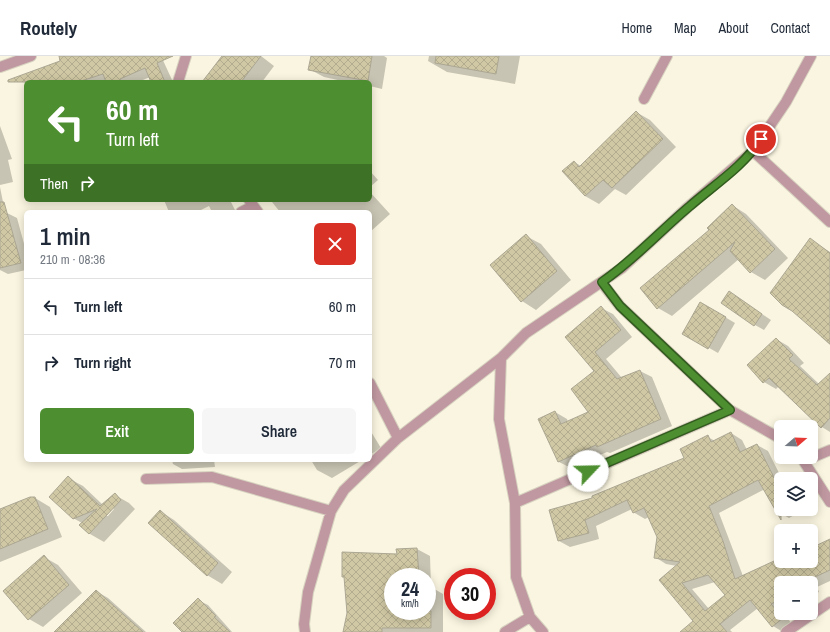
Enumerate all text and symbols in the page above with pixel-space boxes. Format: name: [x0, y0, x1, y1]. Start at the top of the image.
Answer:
text: Routely: [20, 15, 77, 41]
text: Home: [621, 19, 652, 37]
text: Map: [674, 19, 696, 37]
text: About: [718, 19, 748, 37]
text: Contact: [770, 19, 810, 37]
text: 60 m: [106, 91, 158, 129]
icon: left: [40, 96, 92, 148]
pin: [744, 122, 778, 156]
text: Turn left: [106, 127, 159, 152]
icon: arrive: [750, 128, 772, 150]
icon: right: [76, 172, 98, 194]
text: Then: [40, 173, 68, 194]
text: 1 min: [40, 220, 91, 252]
button: close: [314, 223, 356, 265]
text: 210 m · 08:36: [40, 251, 105, 268]
icon: left: [40, 296, 62, 318]
text: Turn left: [74, 296, 122, 317]
text: 60 m: [329, 296, 356, 317]
icon: right: [40, 352, 62, 374]
text: Turn right: [74, 352, 131, 373]
text: 70 m: [329, 352, 356, 373]
button: Exit: [40, 408, 194, 454]
button: Share: [202, 408, 356, 454]
north arrow: [774, 420, 818, 464]
map controls: [774, 420, 818, 620]
position arrow: [567, 450, 609, 492]
button: layers: [774, 472, 818, 516]
button: +: [774, 524, 818, 568]
speed limit sign: 30: [444, 568, 496, 620]
text: 24: [401, 575, 419, 602]
button: −: [774, 576, 818, 620]
text: km/h: [401, 597, 419, 610]

